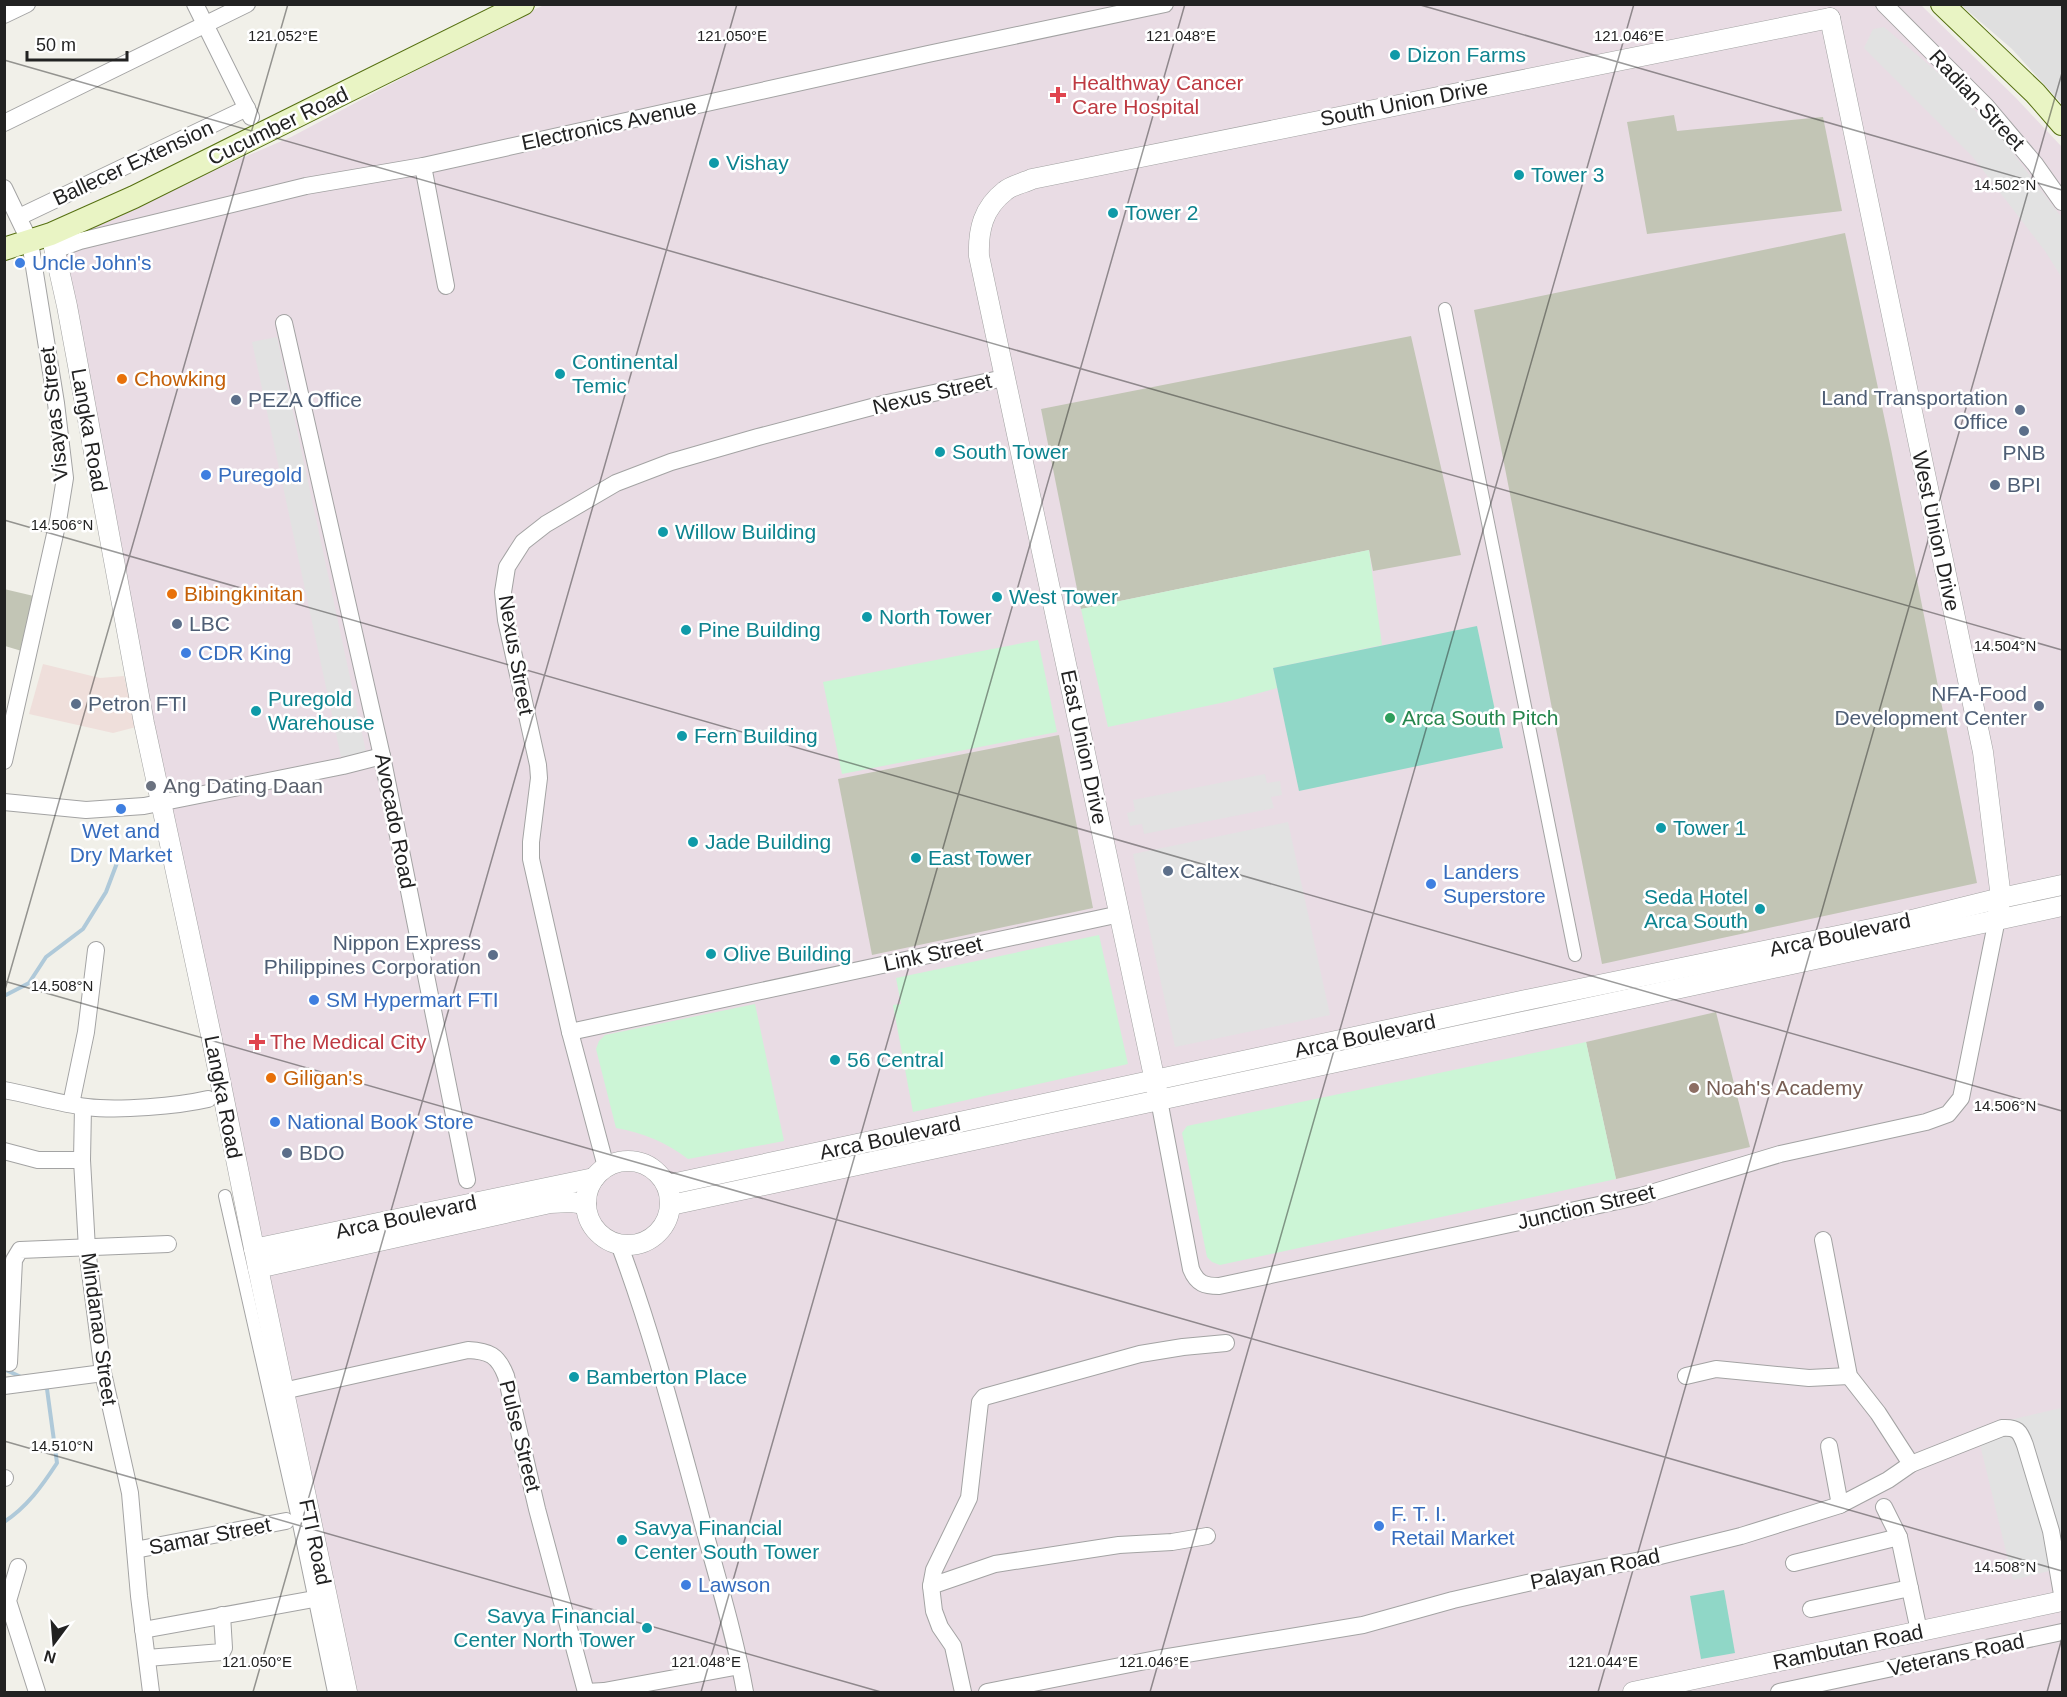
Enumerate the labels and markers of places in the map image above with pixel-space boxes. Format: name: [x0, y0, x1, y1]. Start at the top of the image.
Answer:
place label: Dizon Farms: [1407, 43, 1526, 66]
marker: Dizon Farms: [1388, 48, 1402, 62]
place label: Healthway Cancer Care Hospital: [1072, 71, 1244, 118]
marker: Healthway Cancer Care Hospital: [1049, 86, 1067, 104]
place label: Vishay: [726, 151, 789, 174]
marker: Vishay: [707, 156, 721, 170]
place label: Tower 3: [1531, 163, 1605, 186]
marker: Tower 3: [1512, 168, 1526, 182]
place label: Tower 2: [1125, 201, 1199, 224]
marker: Tower 2: [1106, 206, 1120, 220]
place label: Uncle John's: [32, 251, 152, 274]
marker: Uncle John's: [13, 256, 27, 270]
place label: Continental Temic: [572, 350, 678, 397]
place label: Chowking: [134, 367, 226, 390]
marker: Continental Temic: [553, 367, 567, 381]
marker: Chowking: [115, 372, 129, 386]
place label: Land Transportation Office: [1821, 386, 2008, 433]
place label: PEZA Office: [248, 388, 362, 411]
marker: PEZA Office: [229, 393, 243, 407]
marker: Land Transportation Office: [2013, 403, 2027, 417]
marker: PNB: [2017, 424, 2031, 438]
place label: South Tower: [952, 440, 1068, 463]
place label: PNB: [2002, 441, 2046, 464]
marker: South Tower: [933, 445, 947, 459]
place label: Puregold: [218, 463, 302, 486]
marker: Puregold: [199, 468, 213, 482]
place label: BPI: [2007, 473, 2041, 496]
marker: BPI: [1988, 478, 2002, 492]
place label: Willow Building: [675, 520, 816, 543]
marker: Willow Building: [656, 525, 670, 539]
place label: Bibingkinitan: [184, 582, 303, 605]
place label: West Tower: [1009, 585, 1118, 608]
marker: Bibingkinitan: [165, 587, 179, 601]
marker: West Tower: [990, 590, 1004, 604]
place label: North Tower: [879, 605, 992, 628]
marker: North Tower: [860, 610, 874, 624]
place label: LBC: [189, 612, 230, 635]
marker: LBC: [170, 617, 184, 631]
place label: Pine Building: [698, 618, 821, 641]
marker: Pine Building: [679, 623, 693, 637]
place label: CDR King: [198, 641, 291, 664]
marker: CDR King: [179, 646, 193, 660]
place label: NFA-Food Development Center: [1834, 682, 2027, 729]
place label: Puregold Warehouse: [268, 687, 375, 734]
place label: Petron FTI: [88, 692, 187, 715]
marker: Petron FTI: [69, 697, 83, 711]
marker: NFA-Food Development Center: [2032, 699, 2046, 713]
marker: Puregold Warehouse: [249, 704, 263, 718]
place label: Arca South Pitch: [1402, 706, 1558, 729]
marker: Arca South Pitch: [1383, 711, 1397, 725]
place label: Fern Building: [694, 724, 818, 747]
marker: Fern Building: [675, 729, 689, 743]
place label: Ang Dating Daan: [163, 774, 323, 797]
marker: Ang Dating Daan: [144, 779, 158, 793]
marker: Wet and Dry Market: [114, 802, 128, 816]
place label: Tower 1: [1673, 816, 1747, 839]
place label: Wet and Dry Market: [70, 819, 172, 866]
marker: Tower 1: [1654, 821, 1668, 835]
place label: Jade Building: [705, 830, 831, 853]
marker: Jade Building: [686, 835, 700, 849]
place label: East Tower: [928, 846, 1032, 869]
marker: East Tower: [909, 851, 923, 865]
place label: Caltex: [1180, 859, 1240, 882]
place label: Landers Superstore: [1443, 860, 1546, 907]
marker: Caltex: [1161, 864, 1175, 878]
marker: Landers Superstore: [1424, 877, 1438, 891]
place label: Seda Hotel Arca South: [1644, 885, 1748, 932]
marker: Seda Hotel Arca South: [1753, 902, 1767, 916]
place label: Nippon Express Philippines Corporation: [264, 931, 481, 978]
place label: Olive Building: [723, 942, 851, 965]
marker: Olive Building: [704, 947, 718, 961]
marker: Nippon Express Philippines Corporation: [486, 948, 500, 962]
place label: SM Hypermart FTI: [326, 988, 499, 1011]
marker: SM Hypermart FTI: [307, 993, 321, 1007]
place label: The Medical City: [270, 1030, 427, 1053]
marker: The Medical City: [248, 1033, 266, 1051]
place label: 56 Central: [847, 1048, 944, 1071]
marker: 56 Central: [828, 1053, 842, 1067]
place label: Giligan's: [283, 1066, 363, 1089]
marker: Giligan's: [264, 1071, 278, 1085]
place label: Noah's Academy: [1706, 1076, 1863, 1099]
marker: Noah's Academy: [1687, 1081, 1701, 1095]
place label: National Book Store: [287, 1110, 474, 1133]
marker: National Book Store: [268, 1115, 282, 1129]
place label: BDO: [299, 1141, 345, 1164]
marker: BDO: [280, 1146, 294, 1160]
place label: Bamberton Place: [586, 1365, 747, 1388]
marker: Bamberton Place: [567, 1370, 581, 1384]
place label: F. T. I. Retail Market: [1391, 1502, 1515, 1549]
place label: Savya Financial Center South Tower: [634, 1516, 819, 1563]
marker: F. T. I. Retail Market: [1372, 1519, 1386, 1533]
marker: Savya Financial Center South Tower: [615, 1533, 629, 1547]
place label: Lawson: [698, 1573, 770, 1596]
marker: Lawson: [679, 1578, 693, 1592]
place label: Savya Financial Center North Tower: [453, 1604, 635, 1651]
marker: Savya Financial Center North Tower: [640, 1621, 654, 1635]

